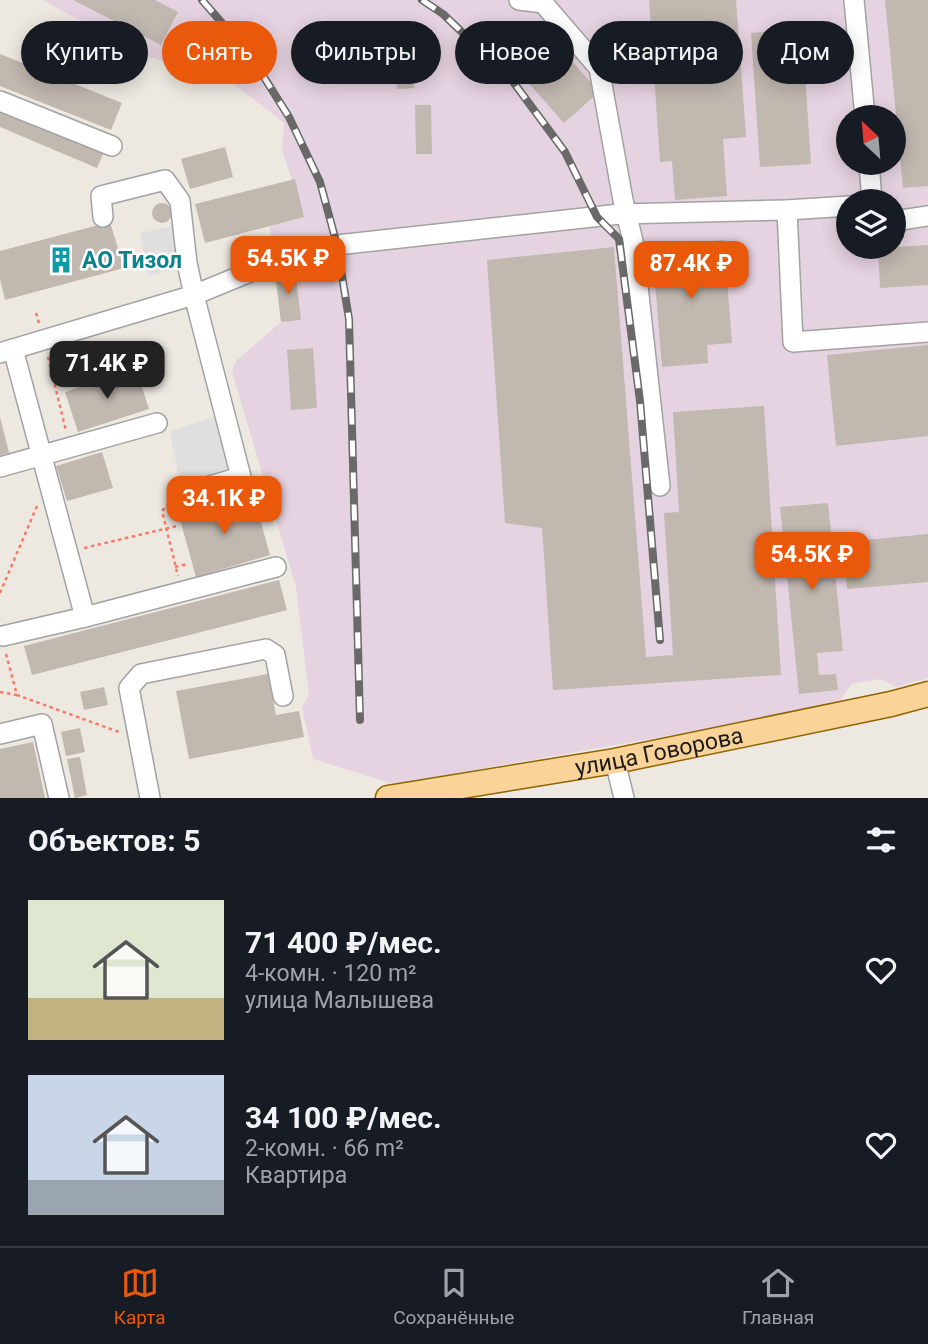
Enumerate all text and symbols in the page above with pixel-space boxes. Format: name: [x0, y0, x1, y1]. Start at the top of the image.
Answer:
chip: Купить: [21, 21, 148, 84]
chip: Снять: [162, 21, 277, 84]
chip: Фильтры: [291, 21, 441, 84]
chip: Новое: [455, 21, 574, 84]
chip: Квартира: [588, 21, 743, 84]
chip: Дом: [757, 21, 854, 84]
north arrow: [836, 105, 906, 175]
map controls: [836, 105, 906, 259]
button: layers: [836, 189, 906, 259]
pin: 54.5K ₽: [223, 236, 353, 296]
pin: 87.4K ₽: [626, 242, 756, 301]
building icon: АО Тизол: [46, 245, 76, 275]
text: 54.5K ₽: [247, 245, 329, 272]
place label: АО Тизол: [82, 247, 182, 274]
text: 87.4K ₽: [650, 250, 732, 277]
pin: 71.4K ₽: [42, 342, 172, 401]
text: 71.4K ₽: [66, 350, 148, 377]
pin: 34.1K ₽: [159, 476, 289, 536]
text: 34.1K ₽: [183, 485, 265, 512]
pin: 54.5K ₽: [747, 532, 877, 592]
text: 54.5K ₽: [771, 541, 853, 568]
street label: улица Говорова: [573, 722, 745, 781]
icon: filters: [862, 821, 900, 859]
text: Объектов: 5: [28, 823, 200, 858]
text: 71 400 ₽/мес.: [245, 925, 442, 960]
icon: home: [84, 928, 168, 1012]
icon: heart: [862, 951, 900, 989]
text: 4-комн. · 120 m²: [245, 960, 417, 987]
text: улица Малышева: [245, 987, 434, 1014]
text: 34 100 ₽/мес.: [245, 1100, 442, 1135]
icon: home: [84, 1103, 168, 1187]
icon: heart: [862, 1126, 900, 1164]
text: 2-комн. · 66 m²: [245, 1135, 404, 1162]
text: Квартира: [245, 1162, 347, 1189]
tab: Карта: [114, 1264, 166, 1329]
tab: Сохранённые: [393, 1264, 514, 1329]
tab: Главная: [742, 1264, 814, 1329]

